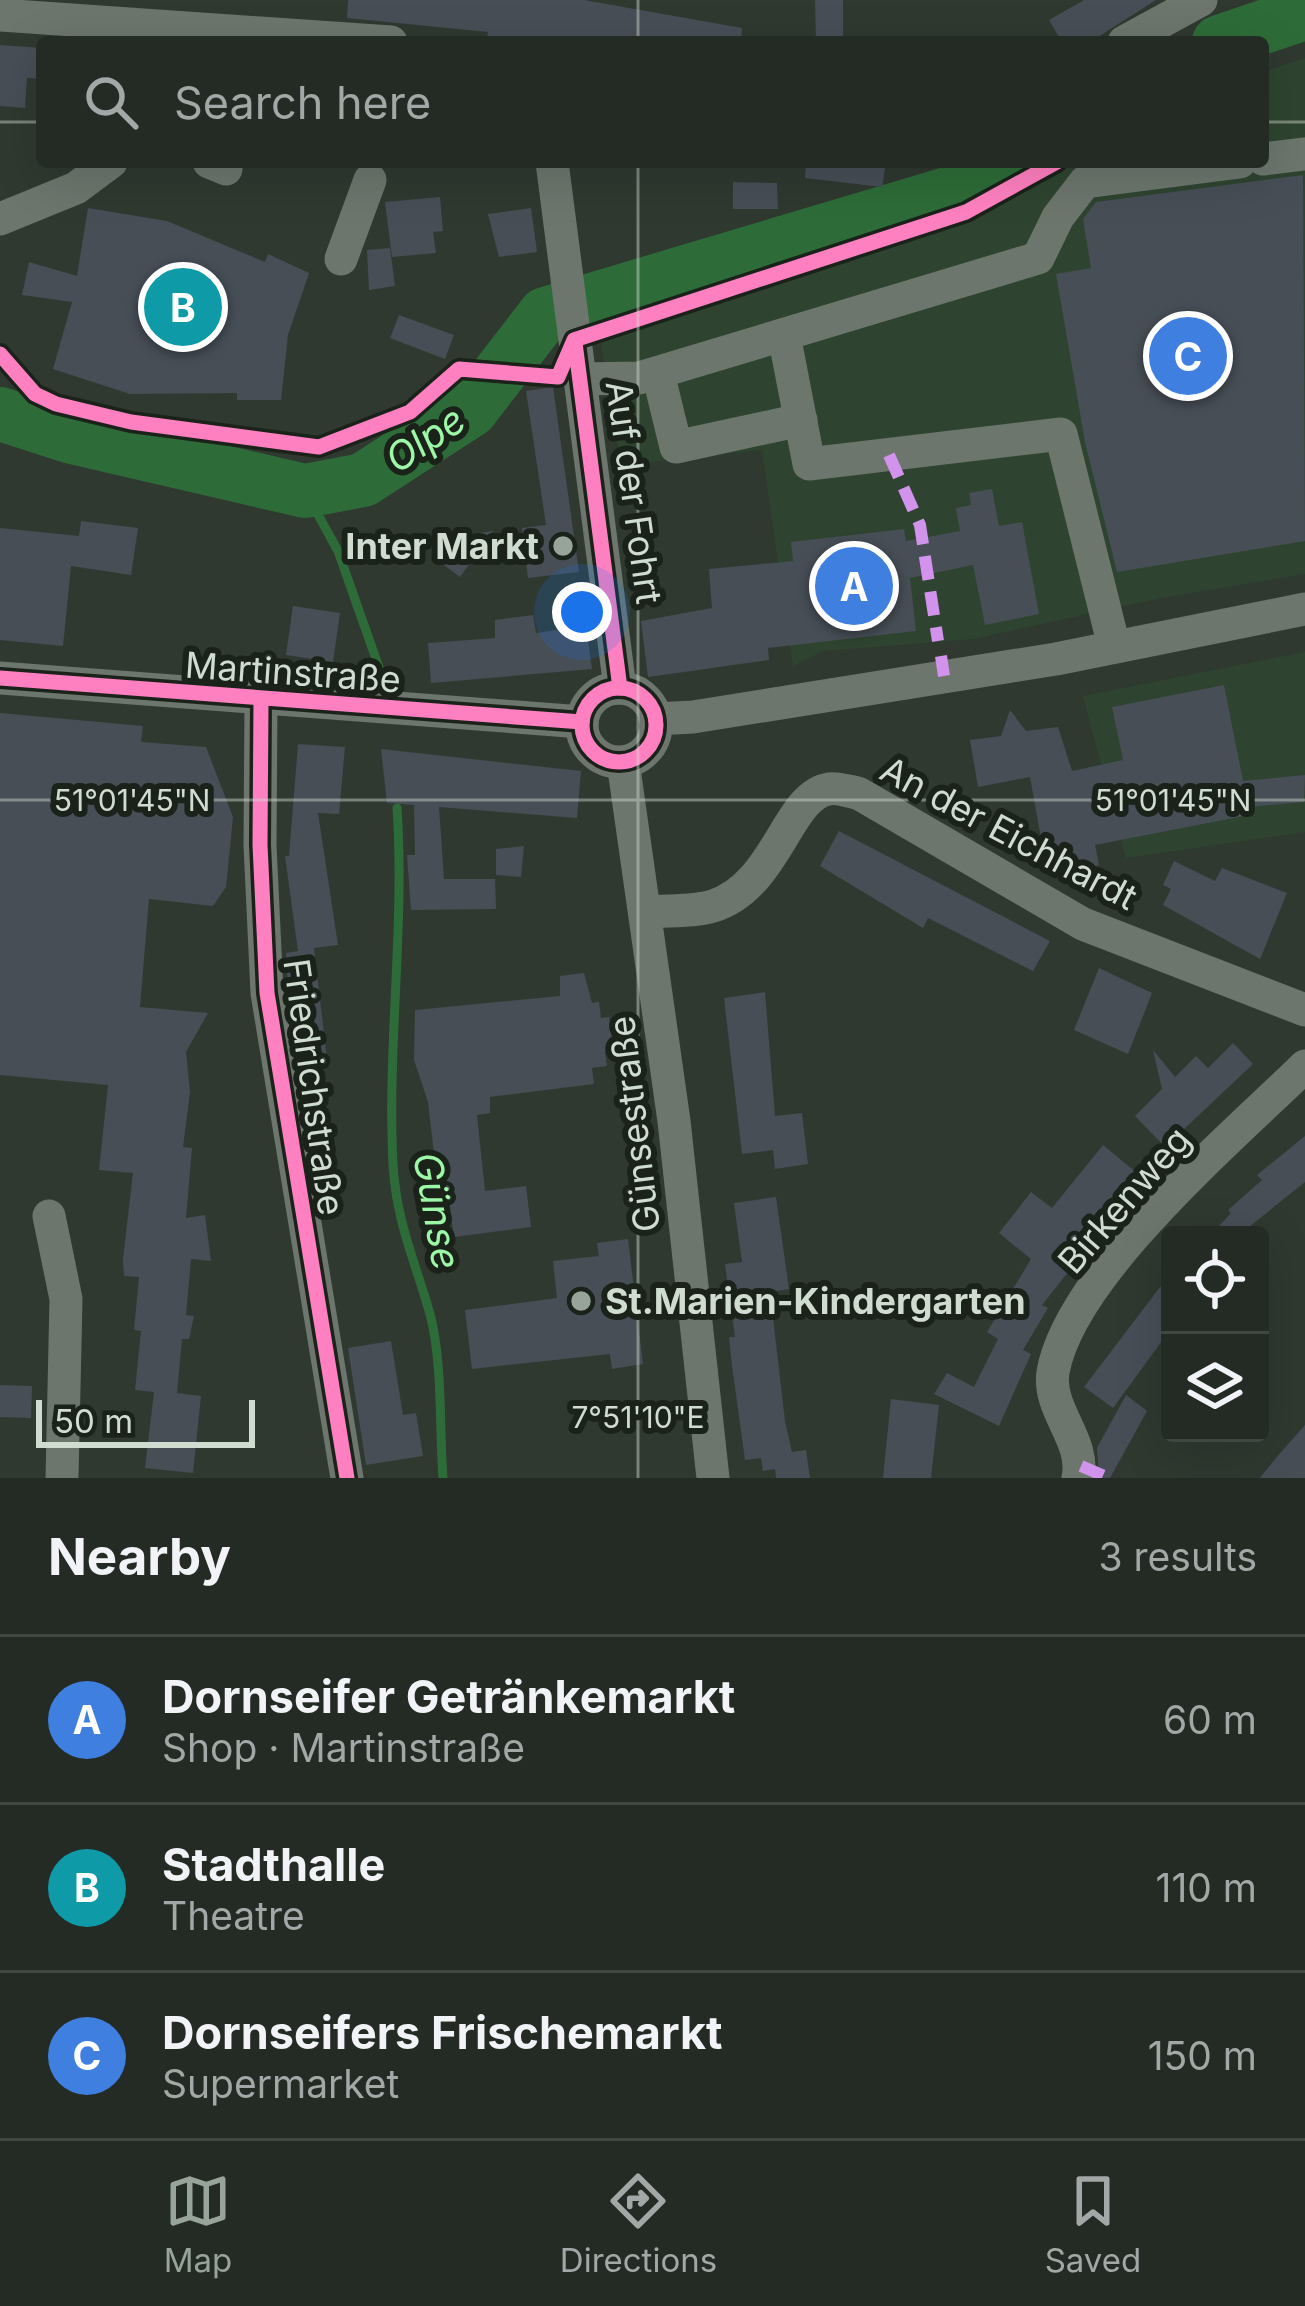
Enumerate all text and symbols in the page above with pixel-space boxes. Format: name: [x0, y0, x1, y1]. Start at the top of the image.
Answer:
search box: [36, 36, 1269, 168]
icon: search: [78, 69, 144, 135]
text: Search here: [174, 75, 431, 130]
pin: B: [144, 262, 222, 352]
pin: C: [1149, 311, 1227, 401]
street label: Auf der Fohrt: [597, 378, 671, 607]
water label: Olpe: [376, 395, 473, 482]
place label: Inter Markt: [345, 524, 539, 568]
marker: Inter Markt: [550, 533, 576, 559]
pin: A: [815, 541, 893, 631]
your location: [552, 582, 612, 642]
street label: Martinstraße: [184, 643, 402, 701]
street label: An der Eichhardt: [873, 747, 1145, 919]
text: 51°01'45"N: [54, 782, 210, 818]
text: 51°01'45"N: [1095, 782, 1251, 818]
street label: Friedrichstraße: [274, 956, 354, 1218]
street label: Günsestraße: [599, 1014, 669, 1234]
street label: Birkenweg: [1049, 1118, 1199, 1282]
water label: Günse: [404, 1149, 471, 1273]
map controls: [1161, 1226, 1269, 1442]
button: locate: [1161, 1226, 1269, 1334]
place label: St.Marien-Kindergarten: [605, 1279, 1026, 1323]
marker: St.Marien-Kindergarten: [568, 1288, 594, 1314]
button: layers: [1161, 1334, 1269, 1442]
scale bar: [36, 1394, 255, 1447]
text: 7°51'10"E: [571, 1399, 705, 1435]
text: 50 m: [54, 1401, 133, 1441]
text: Nearby: [48, 1526, 231, 1587]
text: 3 results: [1099, 1533, 1257, 1580]
text: Dornseifer Getränkemarkt: [162, 1669, 735, 1724]
text: A: [72, 1696, 102, 1743]
text: 60 m: [1163, 1696, 1257, 1743]
text: Shop · Martinstraße: [162, 1724, 525, 1771]
text: Stadthalle: [162, 1837, 385, 1892]
text: B: [74, 1864, 100, 1911]
text: 110 m: [1156, 1864, 1257, 1911]
text: Theatre: [162, 1892, 305, 1939]
text: Dornseifers Frischemarkt: [162, 2005, 723, 2060]
text: C: [73, 2032, 101, 2079]
text: 150 m: [1148, 2032, 1257, 2079]
text: Supermarket: [162, 2060, 399, 2107]
tab: Map: [164, 2168, 232, 2280]
tab: Directions: [560, 2168, 717, 2280]
tab: Saved: [1045, 2168, 1141, 2280]

